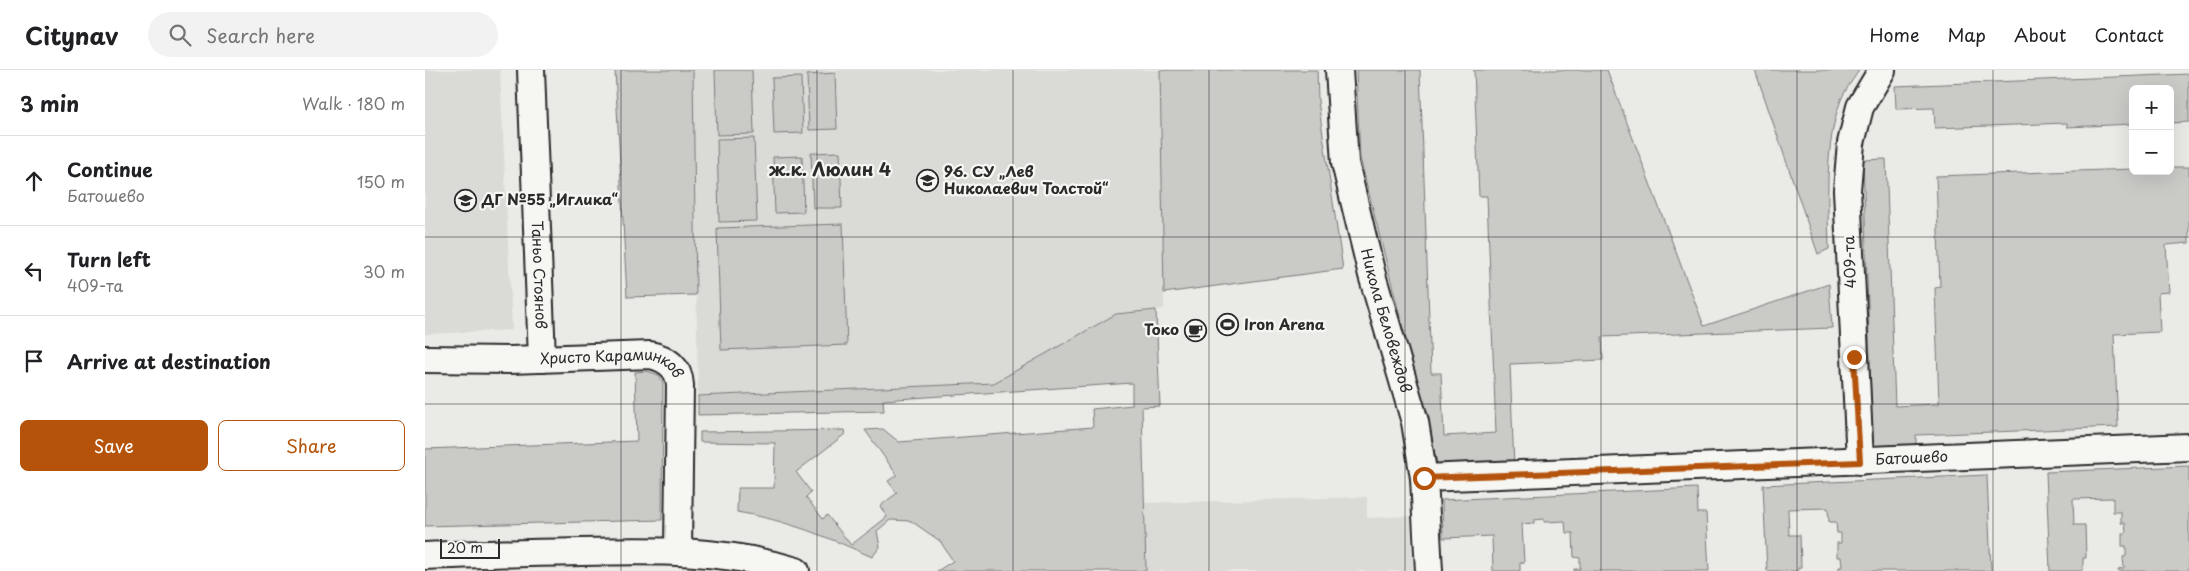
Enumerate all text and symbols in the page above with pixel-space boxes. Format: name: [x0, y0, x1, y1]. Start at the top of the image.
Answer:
search box: [148, 12, 498, 57]
text: Citynav: [25, 17, 118, 53]
icon: search: [166, 21, 194, 49]
text: Search here: [206, 21, 315, 49]
text: Home: [1869, 21, 1919, 48]
text: Map: [1947, 21, 1986, 48]
text: About: [2014, 21, 2066, 48]
text: Contact: [2094, 21, 2164, 48]
map controls: [2129, 85, 2174, 175]
button: +: [2129, 85, 2174, 130]
text: 3 min: [20, 87, 79, 119]
text: Walk · 180 m: [302, 91, 405, 115]
button: −: [2129, 130, 2174, 175]
text: Continue: [67, 155, 153, 183]
district label: ж.к. Люлин 4: [769, 155, 891, 182]
place label: 96. СУ „Лев Николаевич Толстой“: [944, 159, 1109, 199]
icon: ahead: [20, 167, 48, 195]
text: 150 m: [357, 169, 405, 193]
school or university icon: 96. СУ „Лев Николаевич Толстой“: [916, 169, 940, 193]
text: Батошево: [67, 183, 145, 207]
place label: ДГ №55 „Иглика“: [481, 187, 619, 210]
school or university icon: ДГ №55 „Иглика“: [454, 188, 478, 212]
street label: Таньо Стоянов: [527, 220, 554, 330]
street label: 409-та: [1836, 234, 1861, 289]
text: Turn left: [67, 245, 151, 273]
street label: Никола Беловеждов: [1356, 246, 1419, 395]
icon: left: [20, 257, 48, 285]
text: 30 m: [363, 259, 405, 283]
text: 409-та: [67, 273, 123, 297]
place label: Iron Arena: [1244, 312, 1325, 335]
sports icon: Iron Arena: [1216, 313, 1240, 337]
place label: Токо: [1144, 317, 1179, 340]
cafe icon: Токо: [1183, 318, 1207, 342]
street label: Христо Караминков: [540, 342, 691, 381]
route end: [1843, 346, 1866, 369]
icon: arrive: [20, 347, 48, 375]
text: Arrive at destination: [67, 347, 271, 375]
button: Save: [20, 420, 208, 471]
button: Share: [218, 420, 405, 471]
street label: Батошево: [1875, 444, 1949, 470]
route start: [1413, 467, 1436, 490]
scale bar: [440, 536, 500, 559]
text: 20 m: [447, 537, 483, 558]

